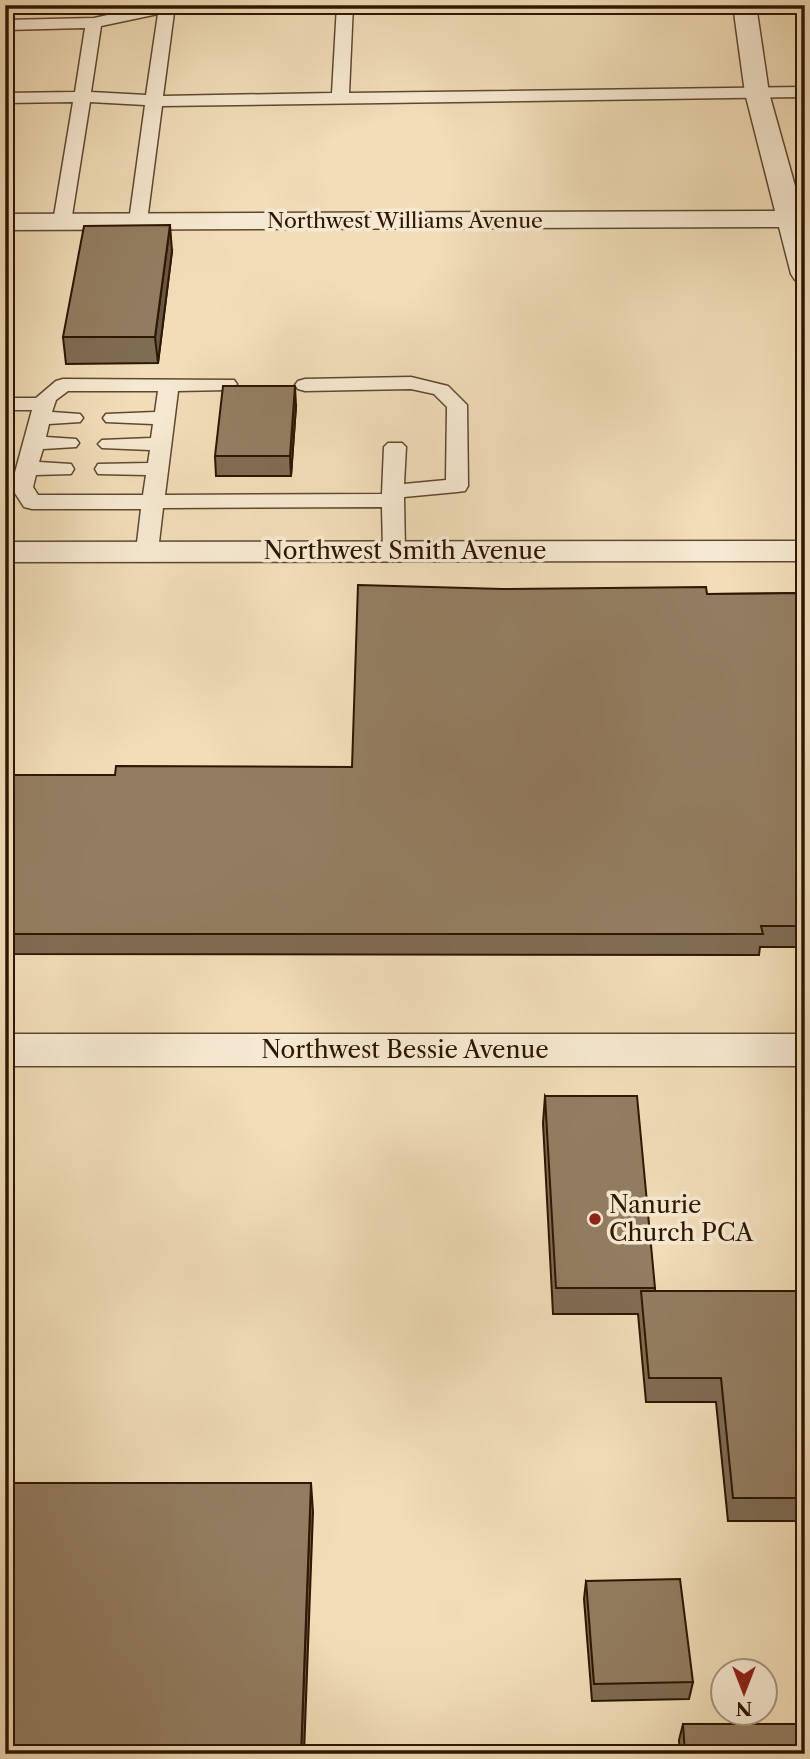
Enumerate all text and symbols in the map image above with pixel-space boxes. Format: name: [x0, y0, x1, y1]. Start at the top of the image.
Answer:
street label: Northwest Williams Avenue: [267, 208, 543, 233]
street label: Northwest Smith Avenue: [263, 536, 547, 565]
street label: Northwest Bessie Avenue: [261, 1035, 549, 1064]
place label: Nanurie Church PCA: [609, 1190, 754, 1247]
marker: Nanurie Church PCA: [587, 1211, 603, 1227]
north arrow: [708, 1658, 778, 1728]
text: N: [736, 1697, 752, 1720]

